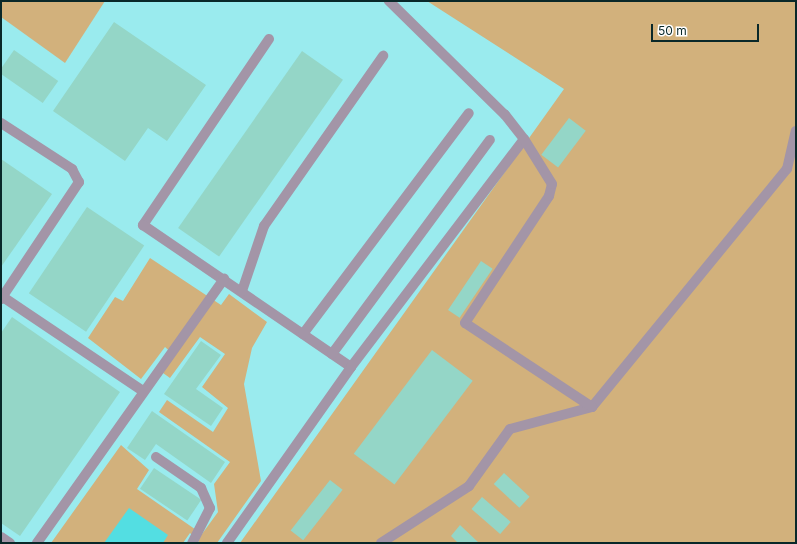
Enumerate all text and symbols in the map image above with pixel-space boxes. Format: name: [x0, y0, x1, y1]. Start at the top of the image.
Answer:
scale bar: [653, 16, 761, 42]
text: 50 m: [658, 23, 687, 38]

